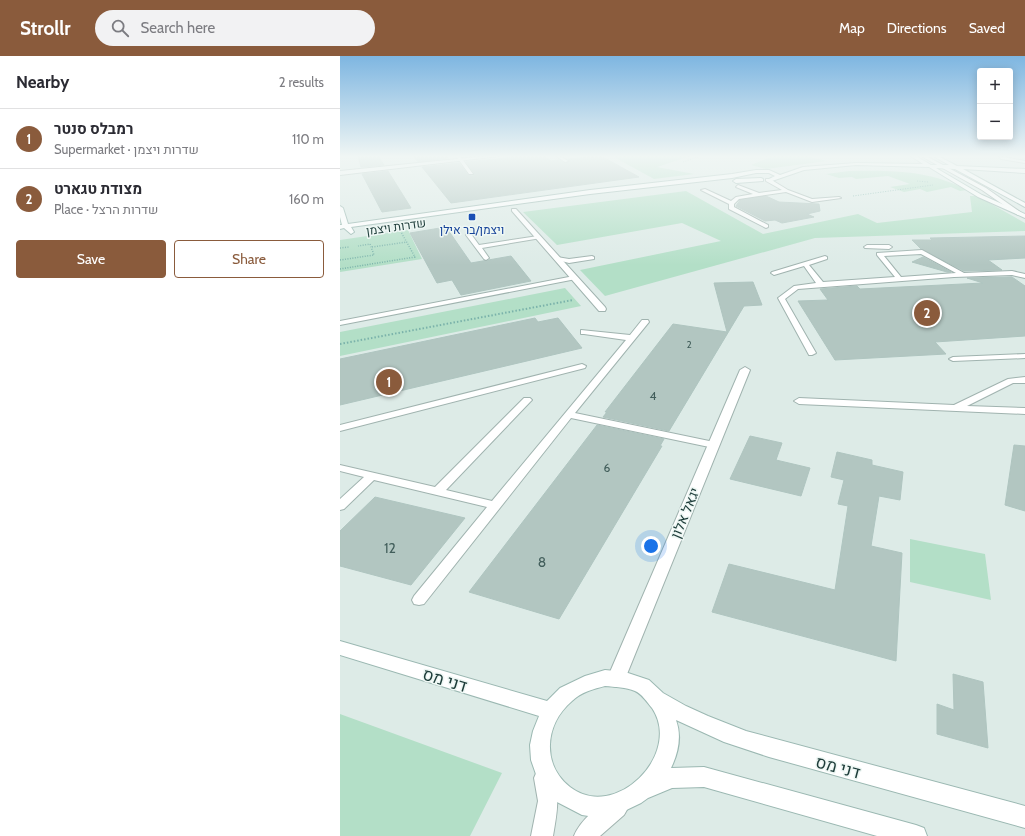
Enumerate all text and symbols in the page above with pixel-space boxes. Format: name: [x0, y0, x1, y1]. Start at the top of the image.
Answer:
search box: [95, 10, 375, 46]
text: Strollr: [20, 17, 71, 40]
icon: search: [109, 17, 131, 39]
text: Search here: [141, 19, 215, 37]
text: Map: [839, 19, 865, 37]
text: Directions: [887, 19, 947, 37]
text: Saved: [969, 19, 1005, 37]
map controls: [977, 68, 1013, 140]
button: +: [977, 68, 1013, 104]
text: Nearby: [16, 72, 69, 92]
text: 2 results: [279, 74, 324, 90]
button: −: [977, 104, 1013, 140]
text: רמבלס סנטר: [54, 120, 133, 138]
text: 1: [27, 131, 31, 147]
text: 110 m: [292, 131, 324, 147]
text: Supermarket · שדרות ויצמן: [54, 141, 199, 157]
text: מצודת טגארט: [54, 180, 142, 198]
text: 2: [26, 191, 32, 207]
text: 160 m: [289, 191, 324, 207]
text: Place · שדרות הרצל: [54, 201, 158, 217]
marker: ויצמן/בר אילן: [467, 212, 477, 222]
street label: שדרות ויצמן: [365, 215, 427, 238]
place label: ויצמן/בר אילן: [440, 222, 504, 237]
button: Save: [16, 240, 166, 278]
button: Share: [174, 240, 324, 278]
pin: 2: [914, 298, 940, 328]
house number: 2: [686, 338, 692, 351]
pin: 1: [376, 367, 402, 397]
house number: 4: [650, 388, 657, 403]
house number: 6: [604, 460, 611, 475]
street label: יגאל אלון: [666, 485, 704, 541]
your location: [641, 536, 661, 556]
house number: 12: [384, 539, 396, 557]
house number: 8: [538, 553, 546, 571]
street label: דני מס: [420, 664, 470, 696]
street label: דני מס: [813, 751, 863, 783]

